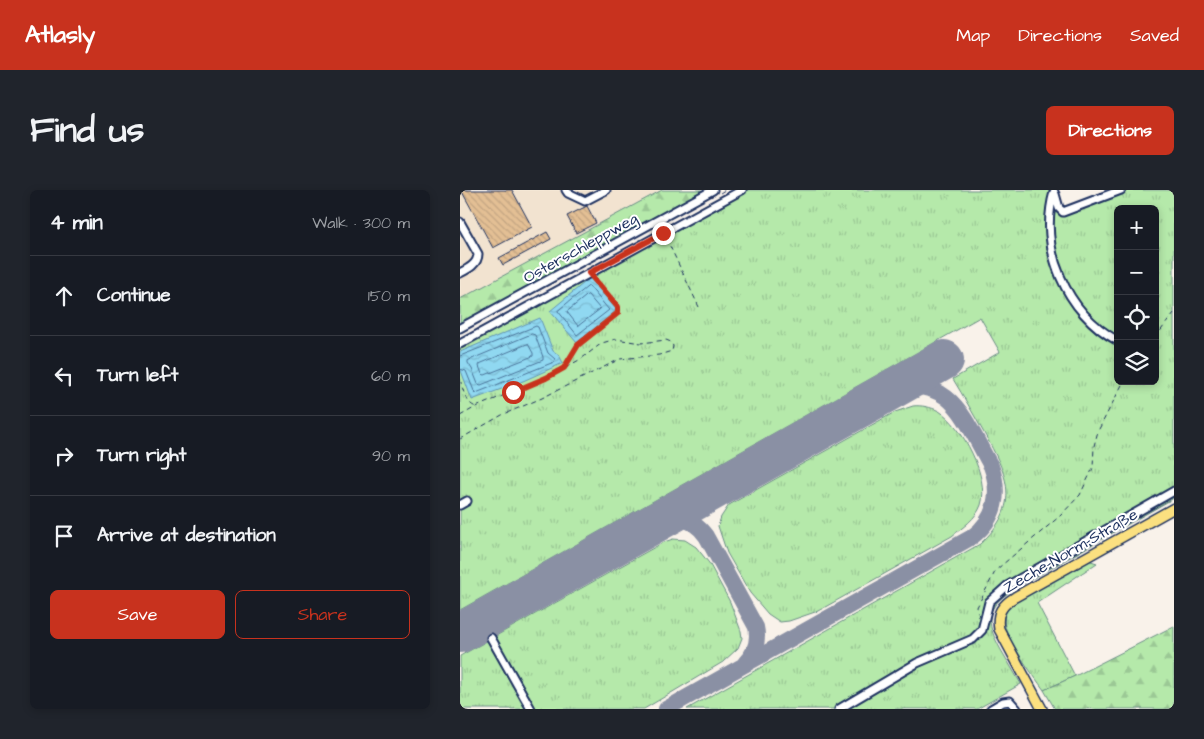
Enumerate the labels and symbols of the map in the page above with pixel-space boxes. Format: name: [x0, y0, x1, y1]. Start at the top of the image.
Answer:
street label: Osterschleppweg: [519, 207, 642, 289]
route end: [652, 222, 675, 245]
route start: [502, 381, 525, 404]
street label: Zeche-Norm-Straße: [999, 503, 1142, 598]

